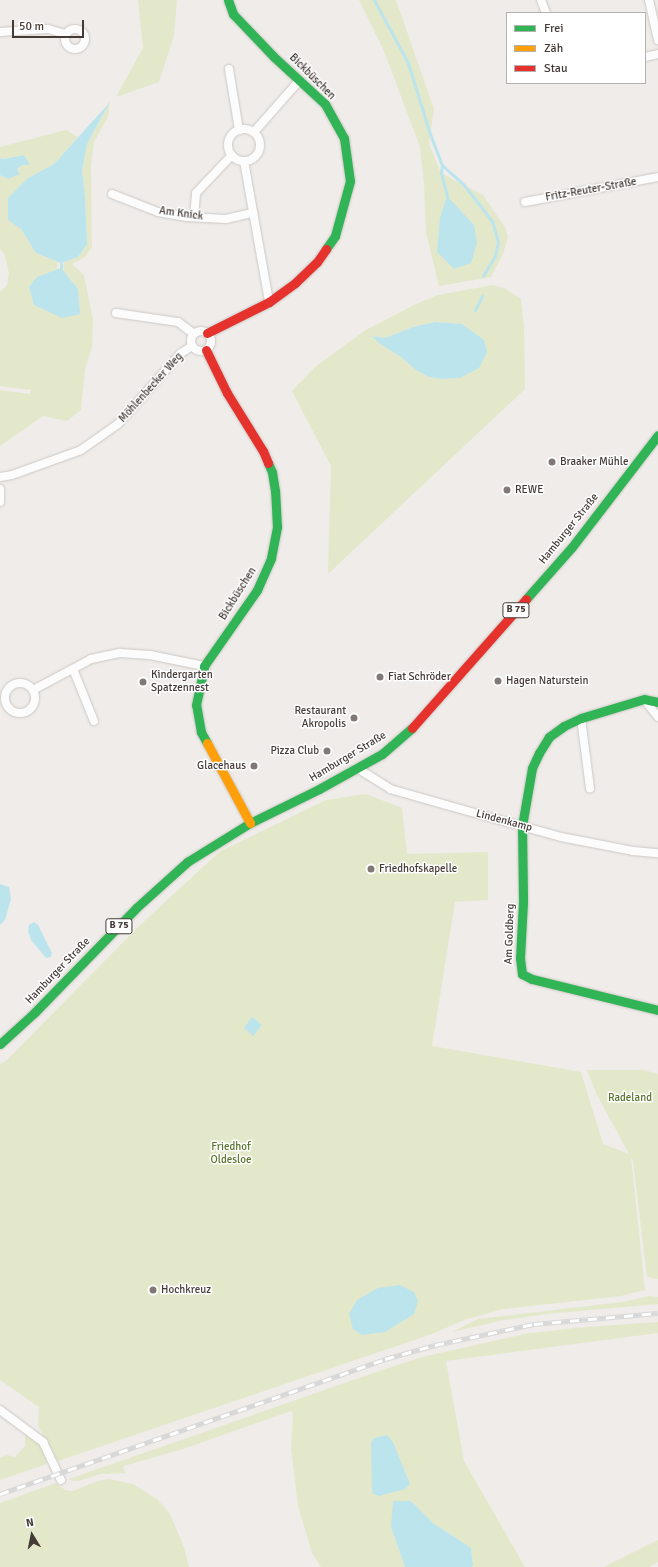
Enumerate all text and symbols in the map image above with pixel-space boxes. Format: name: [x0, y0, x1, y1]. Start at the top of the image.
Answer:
scale bar: [14, 12, 86, 38]
legend: [506, 12, 646, 84]
text: 50 m: [19, 19, 44, 34]
text: Frei: [544, 21, 563, 36]
text: Zäh: [544, 41, 563, 56]
street label: Bickbüschen: [286, 51, 338, 103]
text: Stau: [544, 61, 568, 76]
street label: Fritz-Reuter-Straße: [544, 175, 638, 205]
street label: Am Knick: [158, 204, 204, 224]
street label: Möhlenbecker Weg: [116, 350, 186, 426]
place label: Braaker Mühle: [560, 455, 628, 469]
marker: Braaker Mühle: [547, 457, 557, 467]
place label: REWE: [515, 483, 543, 497]
marker: REWE: [502, 485, 512, 495]
street label: Hamburger Straße: [536, 491, 602, 567]
street label: Bickbüschen: [217, 565, 259, 623]
road number: B 75: [502, 602, 530, 618]
place label: Kindergarten Spatzennest: [151, 669, 213, 695]
place label: Fiat Schröder: [388, 670, 451, 684]
marker: Fiat Schröder: [375, 672, 385, 682]
place label: Hagen Naturstein: [506, 674, 589, 688]
marker: Hagen Naturstein: [493, 676, 503, 686]
marker: Kindergarten Spatzennest: [138, 677, 148, 687]
place label: Restaurant Akropolis: [294, 705, 346, 731]
marker: Restaurant Akropolis: [349, 713, 359, 723]
street label: Hamburger Straße: [307, 729, 389, 785]
place label: Pizza Club: [270, 744, 319, 758]
marker: Pizza Club: [322, 746, 332, 756]
place label: Glacehaus: [197, 759, 246, 773]
marker: Glacehaus: [249, 761, 259, 771]
street label: Lindenkamp: [474, 807, 534, 835]
place label: Friedhofskapelle: [379, 862, 457, 876]
marker: Friedhofskapelle: [366, 864, 376, 874]
street label: Am Goldberg: [502, 903, 518, 965]
road number: B 75: [105, 918, 133, 934]
street label: Hamburger Straße: [23, 935, 93, 1007]
park label: Radeland: [608, 1091, 652, 1105]
park label: Friedhof Oldesloe: [211, 1141, 251, 1167]
place label: Hochkreuz: [161, 1283, 211, 1297]
marker: Hochkreuz: [148, 1285, 158, 1295]
north arrow: [12, 1515, 52, 1555]
text: N: [25, 1516, 35, 1530]

